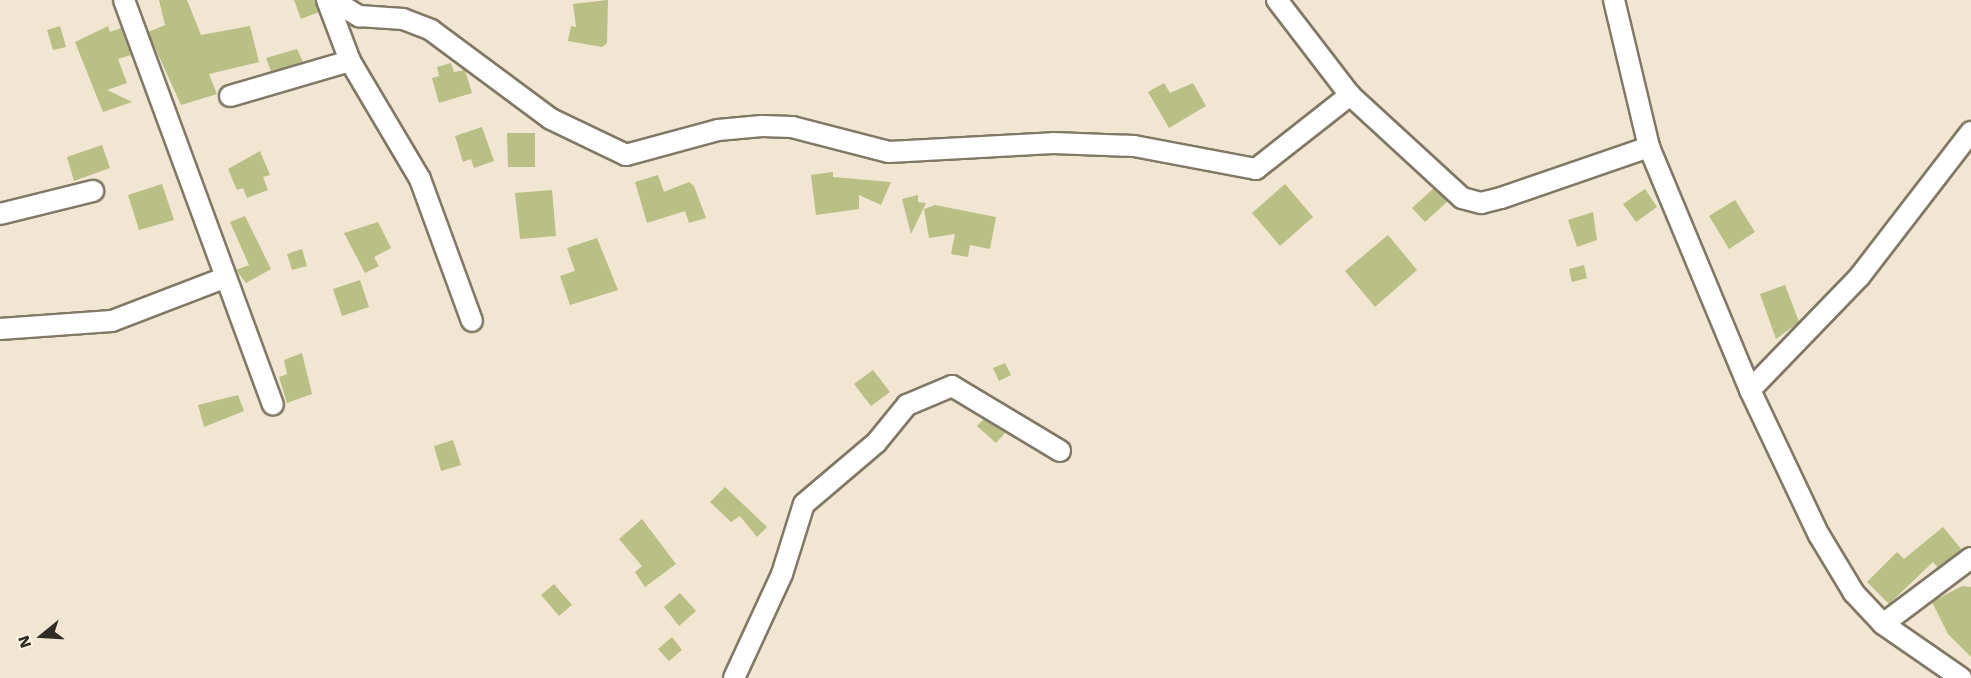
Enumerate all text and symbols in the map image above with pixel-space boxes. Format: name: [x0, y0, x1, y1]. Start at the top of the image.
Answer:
north arrow: [12, 606, 72, 666]
text: N: [14, 633, 35, 650]

